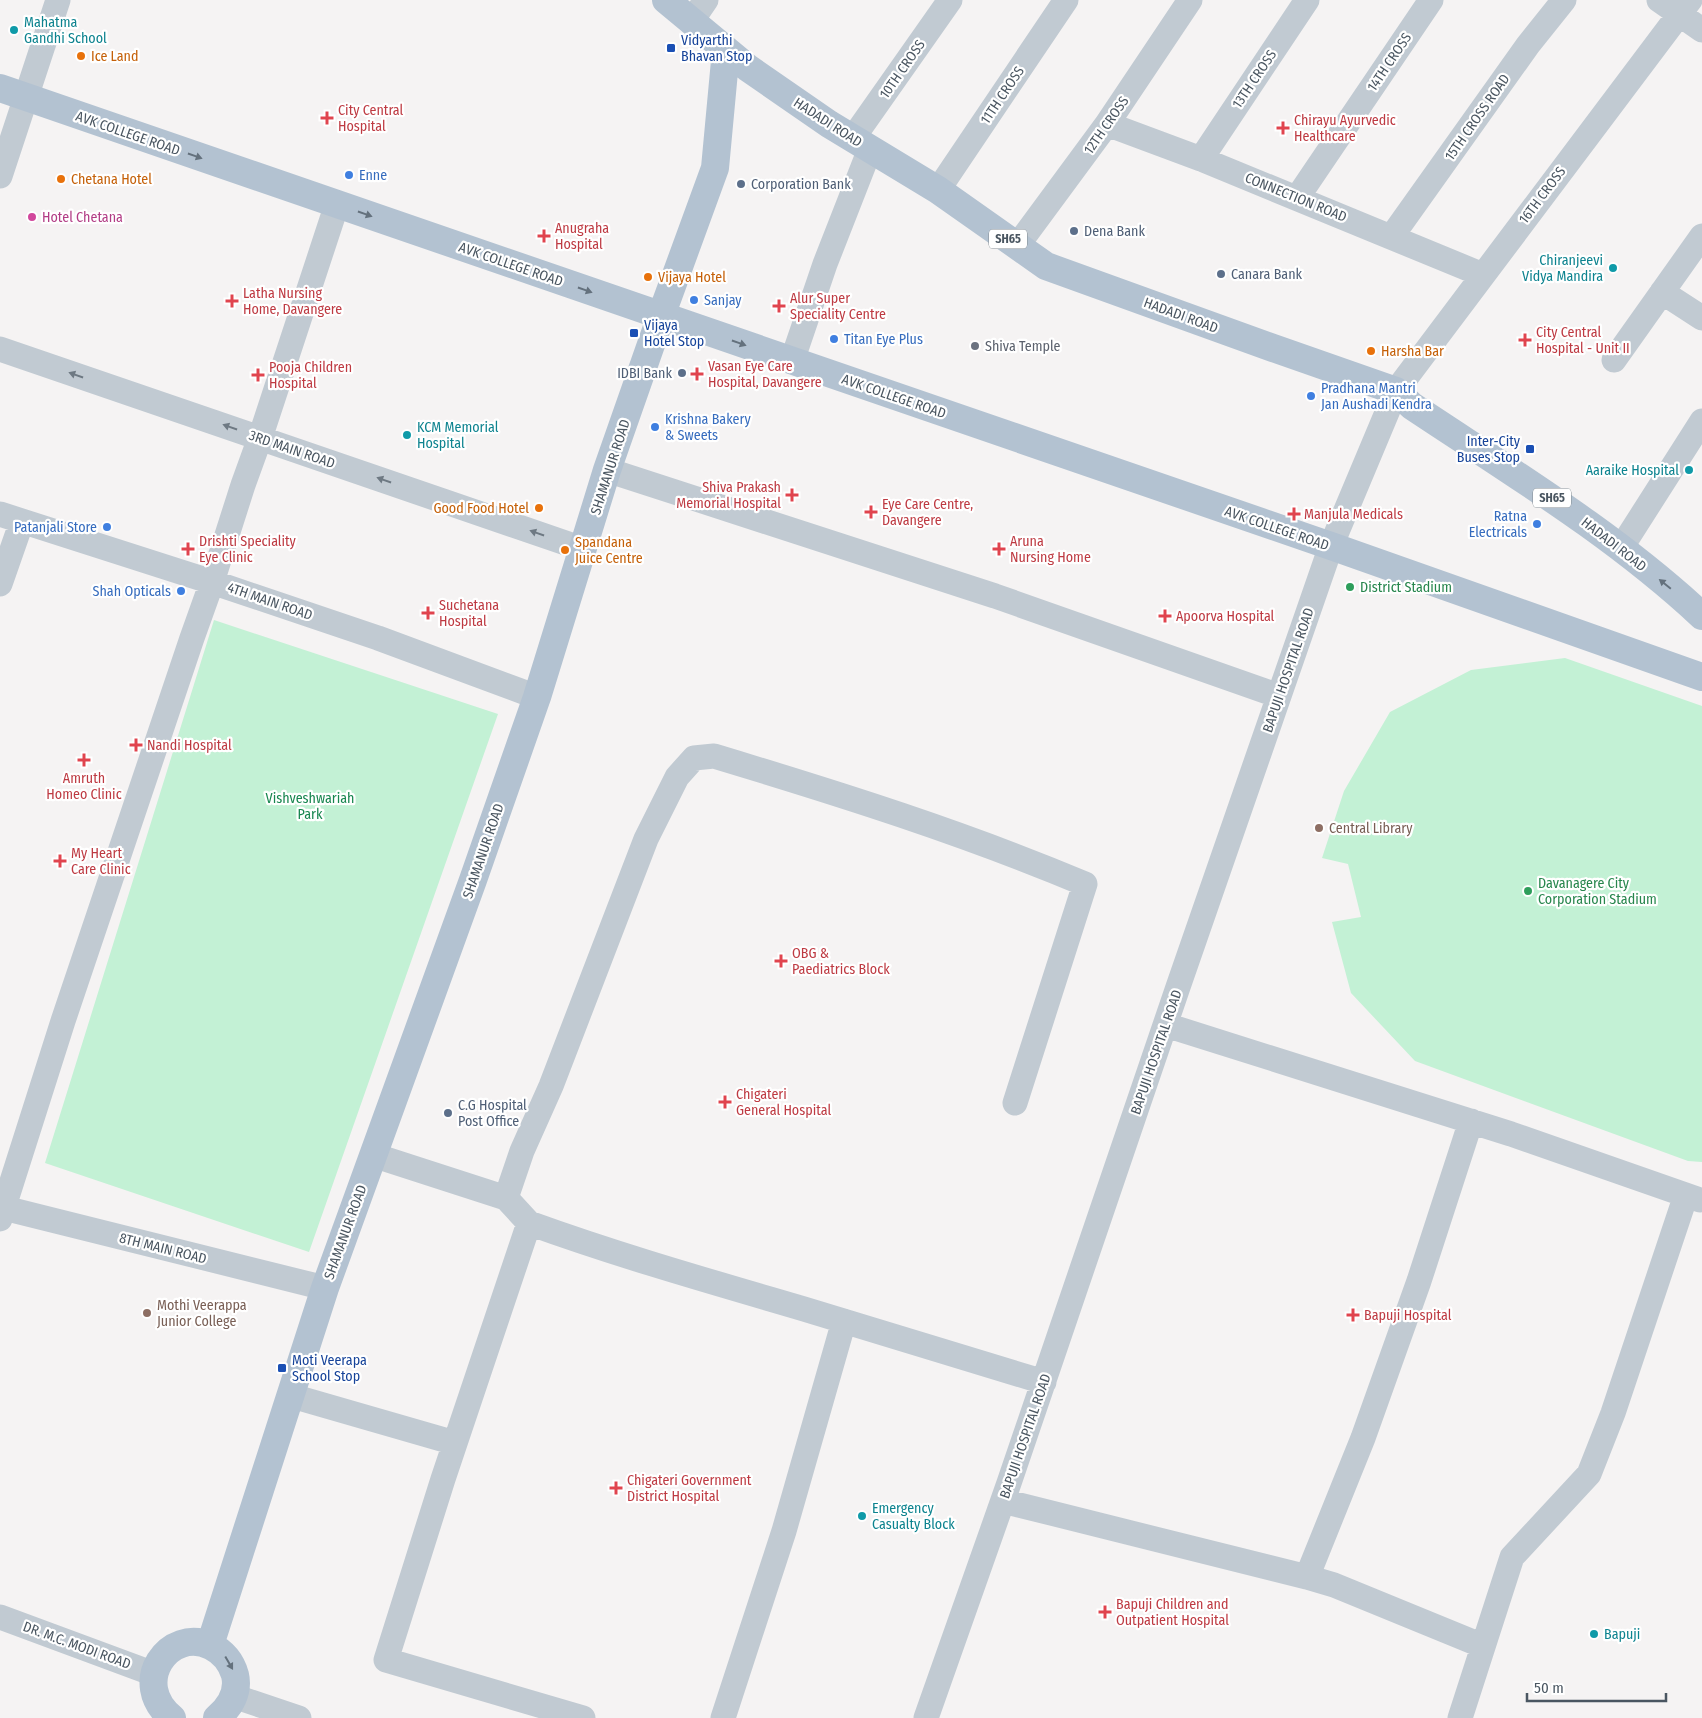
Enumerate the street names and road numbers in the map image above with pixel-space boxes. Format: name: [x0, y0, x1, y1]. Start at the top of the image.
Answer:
street label: 14TH CROSS: [1364, 30, 1415, 95]
street label: 10TH CROSS: [876, 37, 929, 102]
street label: 13TH CROSS: [1229, 47, 1280, 112]
street label: 11TH CROSS: [977, 63, 1028, 127]
street label: 15TH CROSS ROAD: [1441, 71, 1514, 164]
street label: 12TH CROSS: [1080, 93, 1133, 158]
street label: HADADI ROAD: [790, 94, 865, 151]
street label: AVK COLLEGE ROAD: [74, 108, 182, 159]
street label: 16TH CROSS: [1515, 163, 1569, 227]
street label: CONNECTION ROAD: [1242, 169, 1349, 226]
road number: SH65: [989, 230, 1027, 248]
street label: AVK COLLEGE ROAD: [457, 239, 565, 290]
street label: HADADI ROAD: [1141, 294, 1220, 337]
street label: AVK COLLEGE ROAD: [840, 371, 948, 422]
street label: SHAMANUR ROAD: [587, 417, 634, 517]
street label: 3RD MAIN ROAD: [247, 427, 337, 472]
road number: SH65: [1533, 488, 1571, 508]
street label: AVK COLLEGE ROAD: [1223, 503, 1331, 554]
street label: HADADI ROAD: [1578, 514, 1650, 575]
street label: 4TH MAIN ROAD: [225, 579, 315, 624]
street label: BAPUJI HOSPITAL ROAD: [1259, 606, 1318, 735]
street label: SHAMANUR ROAD: [459, 801, 508, 901]
street label: BAPUJI HOSPITAL ROAD: [1127, 988, 1186, 1117]
street label: SHAMANUR ROAD: [320, 1183, 370, 1282]
street label: 8TH MAIN ROAD: [117, 1229, 208, 1268]
street label: BAPUJI HOSPITAL ROAD: [996, 1372, 1055, 1501]
street label: DR. M.C. MODI ROAD: [21, 1618, 133, 1673]

